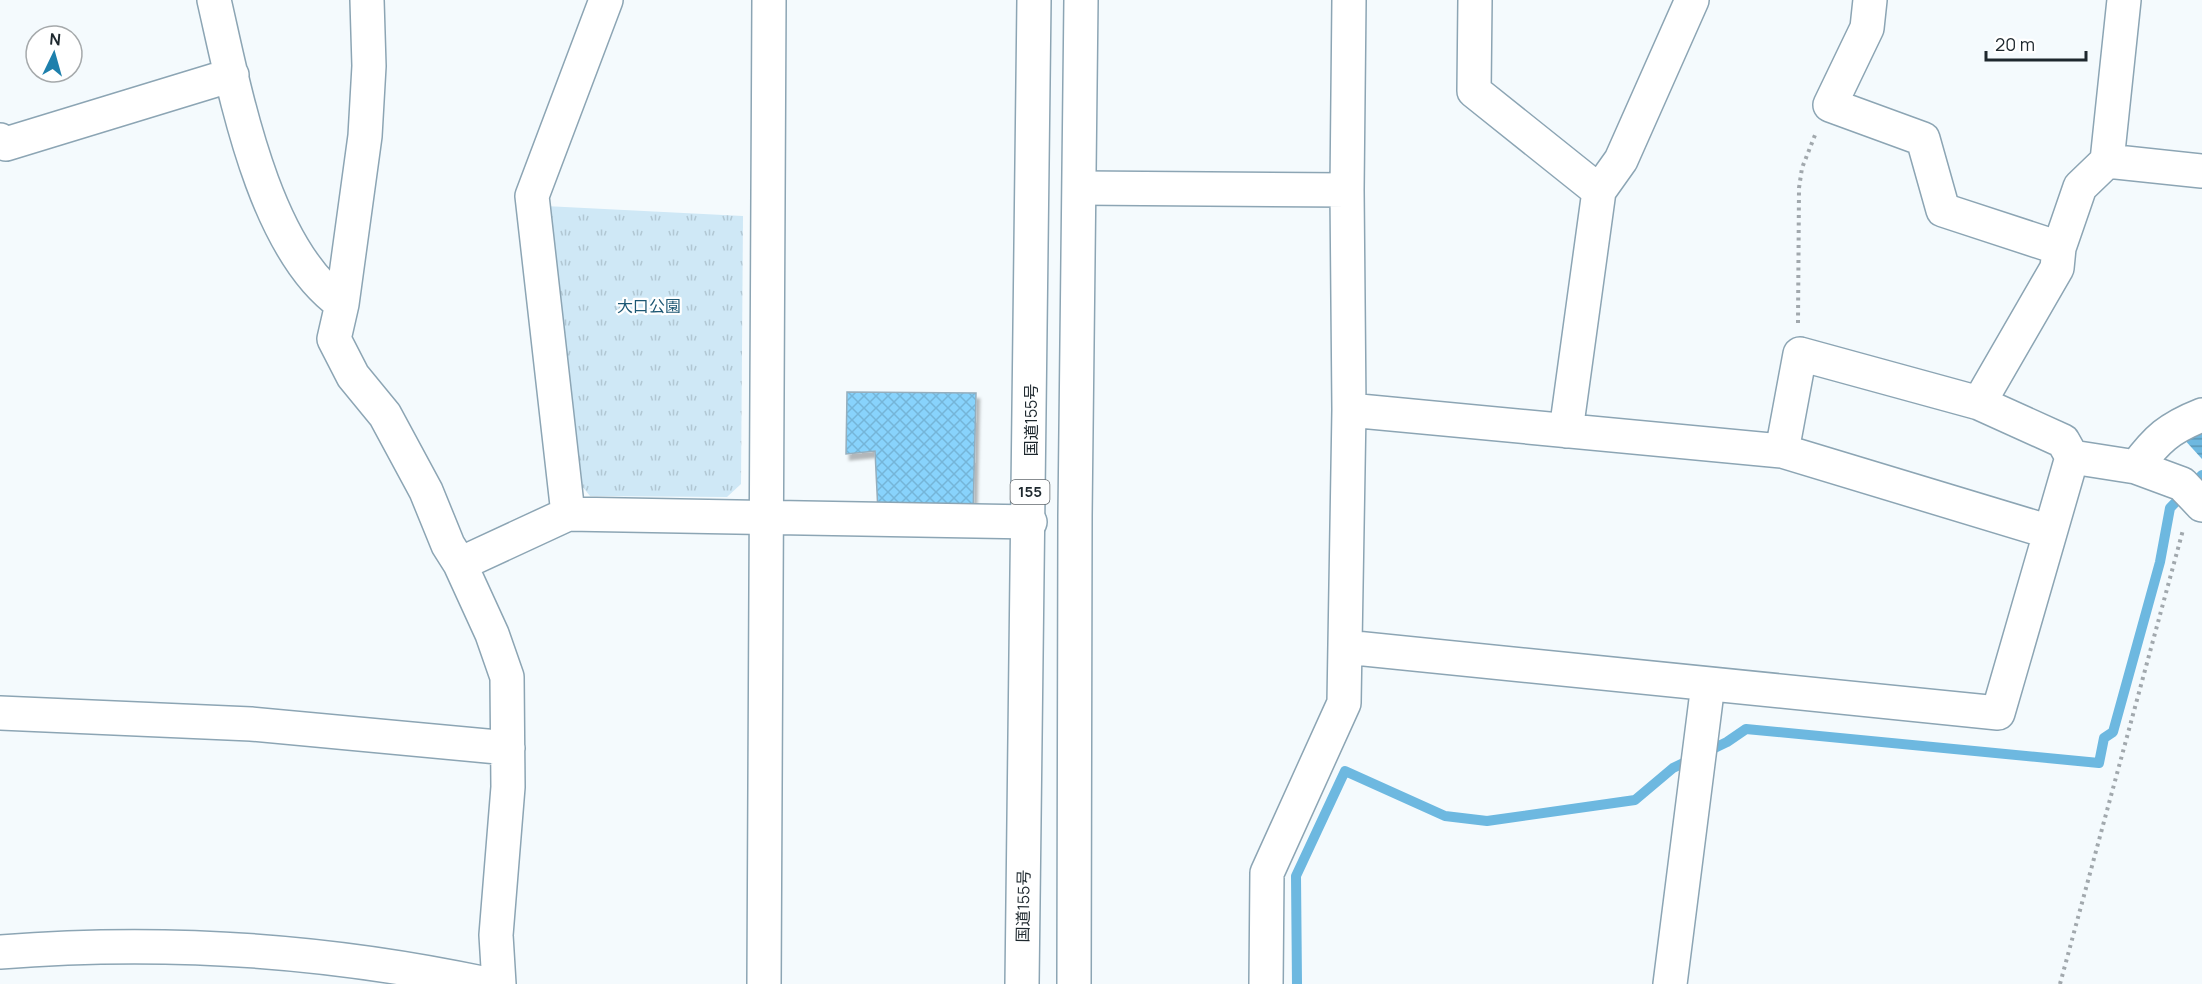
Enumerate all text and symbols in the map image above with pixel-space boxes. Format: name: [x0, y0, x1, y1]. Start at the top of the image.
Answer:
north arrow: [24, 24, 84, 84]
scale bar: [1986, 24, 2086, 62]
text: N: [49, 28, 62, 51]
text: 20 m: [1995, 32, 2035, 56]
park label: 大口公園: [617, 295, 681, 317]
street label: 国道155号: [1020, 384, 1042, 456]
road number: 155: [1010, 480, 1050, 504]
street label: 国道155号: [1011, 869, 1035, 943]

